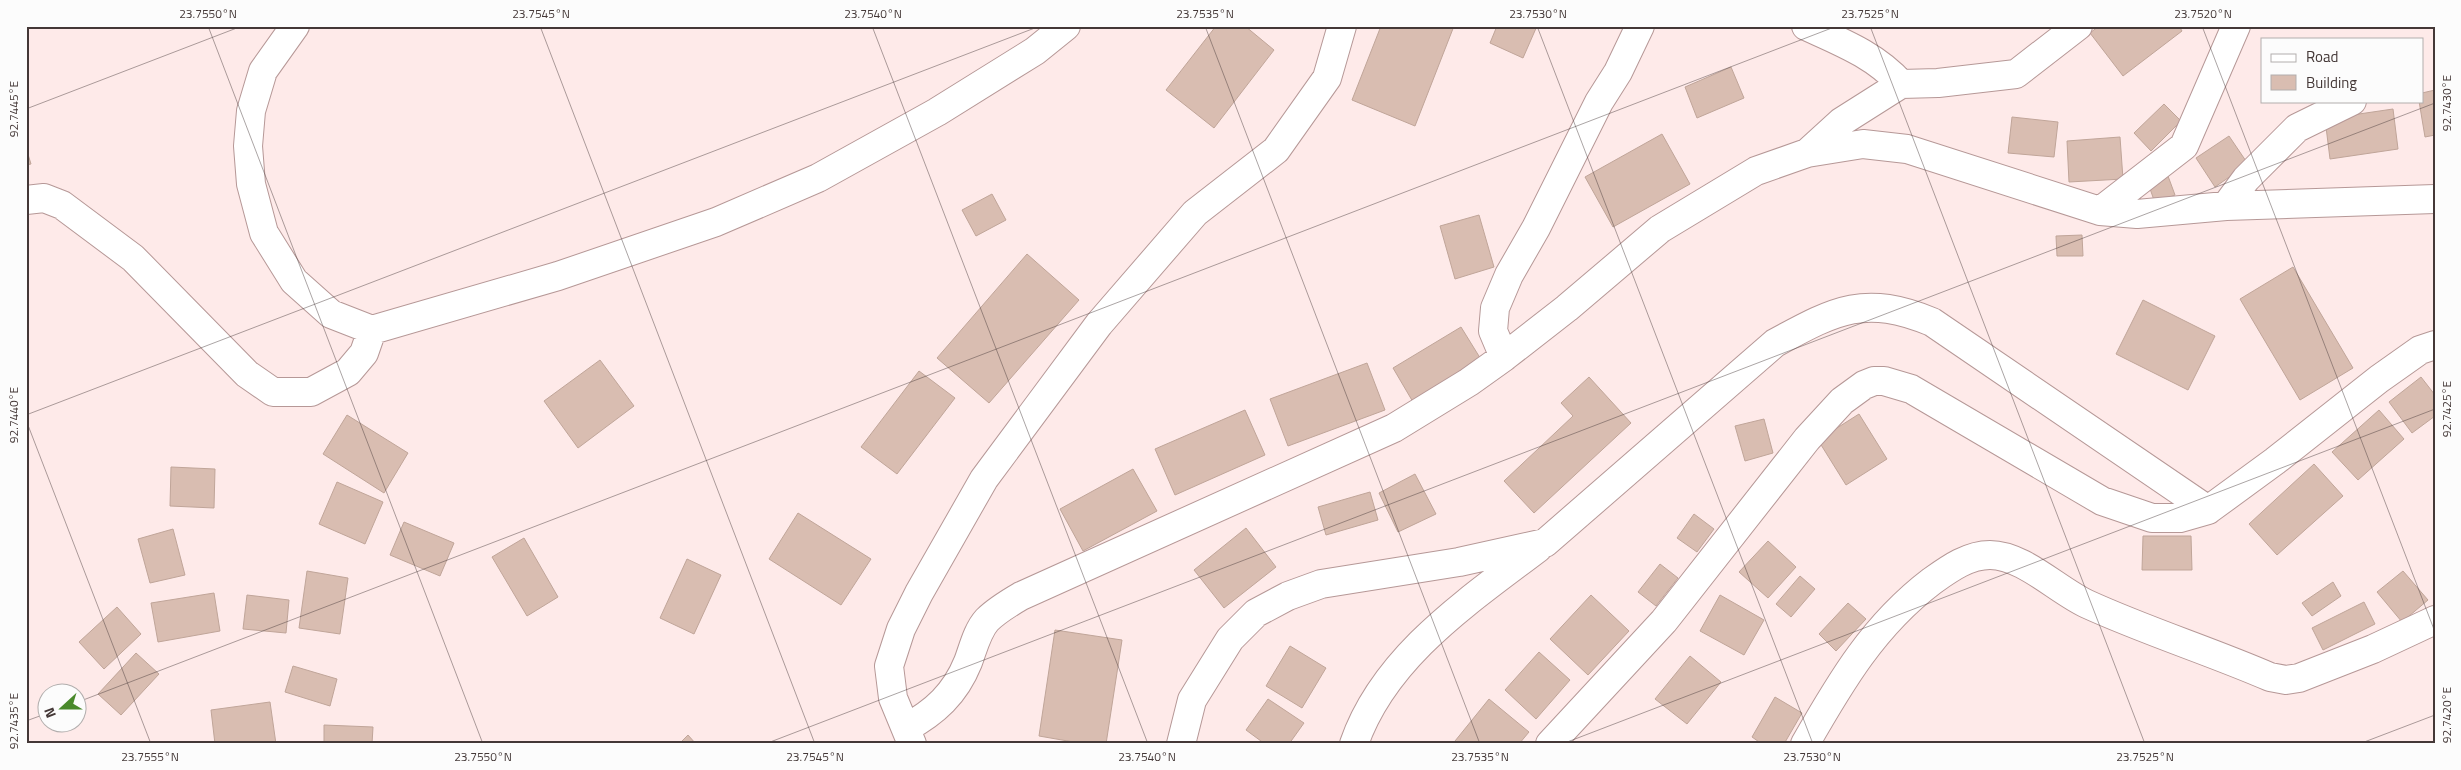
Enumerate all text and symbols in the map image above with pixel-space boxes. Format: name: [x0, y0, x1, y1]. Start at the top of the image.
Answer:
text: 23.7550°N: [179, 4, 237, 23]
text: 23.7545°N: [512, 4, 570, 23]
text: 23.7540°N: [844, 4, 902, 23]
text: 23.7535°N: [1176, 4, 1234, 23]
text: 23.7530°N: [1509, 4, 1567, 23]
text: 23.7525°N: [1841, 4, 1899, 23]
text: 23.7520°N: [2174, 4, 2232, 23]
legend: [2261, 38, 2424, 102]
text: Road: [2306, 45, 2338, 68]
text: Building: [2306, 71, 2357, 94]
text: 92.7430°E: [2437, 75, 2456, 131]
text: 92.7445°E: [4, 81, 23, 137]
text: 92.7425°E: [2437, 381, 2456, 437]
text: 92.7440°E: [4, 387, 23, 443]
north arrow: [38, 682, 88, 732]
text: 92.7420°E: [2437, 687, 2456, 743]
text: 92.7435°E: [4, 693, 23, 749]
text: N: [38, 705, 61, 721]
text: 23.7555°N: [121, 747, 179, 766]
text: 23.7550°N: [454, 747, 512, 766]
text: 23.7545°N: [786, 747, 844, 766]
text: 23.7540°N: [1118, 747, 1176, 766]
text: 23.7535°N: [1451, 747, 1509, 766]
text: 23.7530°N: [1783, 747, 1841, 766]
text: 23.7525°N: [2116, 747, 2174, 766]

